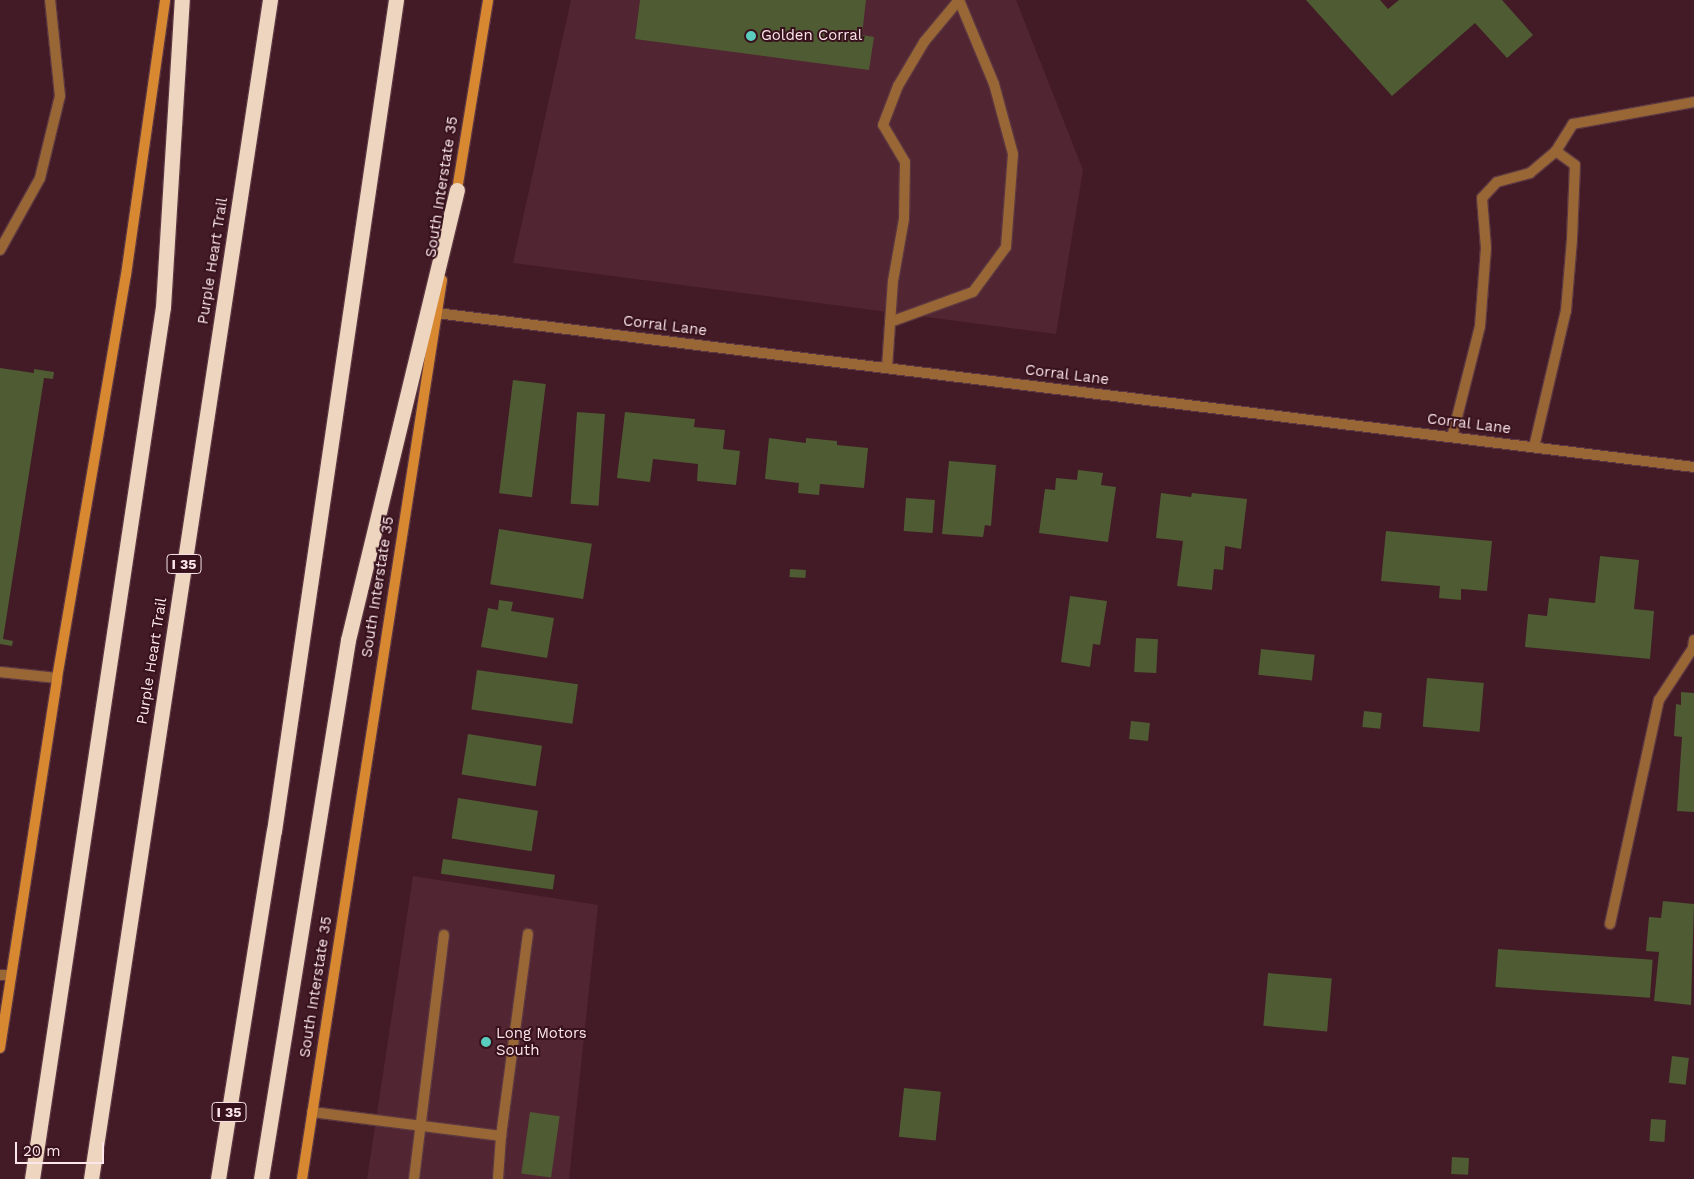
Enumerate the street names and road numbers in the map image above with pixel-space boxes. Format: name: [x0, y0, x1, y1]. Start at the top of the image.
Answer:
street label: South Interstate 35: [422, 115, 462, 259]
street label: Purple Heart Trail: [194, 196, 232, 326]
street label: Corral Lane: [622, 312, 708, 340]
street label: Corral Lane: [1024, 361, 1110, 389]
street label: Corral Lane: [1426, 410, 1512, 438]
street label: South Interstate 35: [358, 515, 398, 659]
road number: I 35: [166, 552, 202, 576]
street label: Purple Heart Trail: [133, 596, 171, 726]
street label: South Interstate 35: [296, 915, 336, 1059]
road number: I 35: [212, 1100, 246, 1124]

